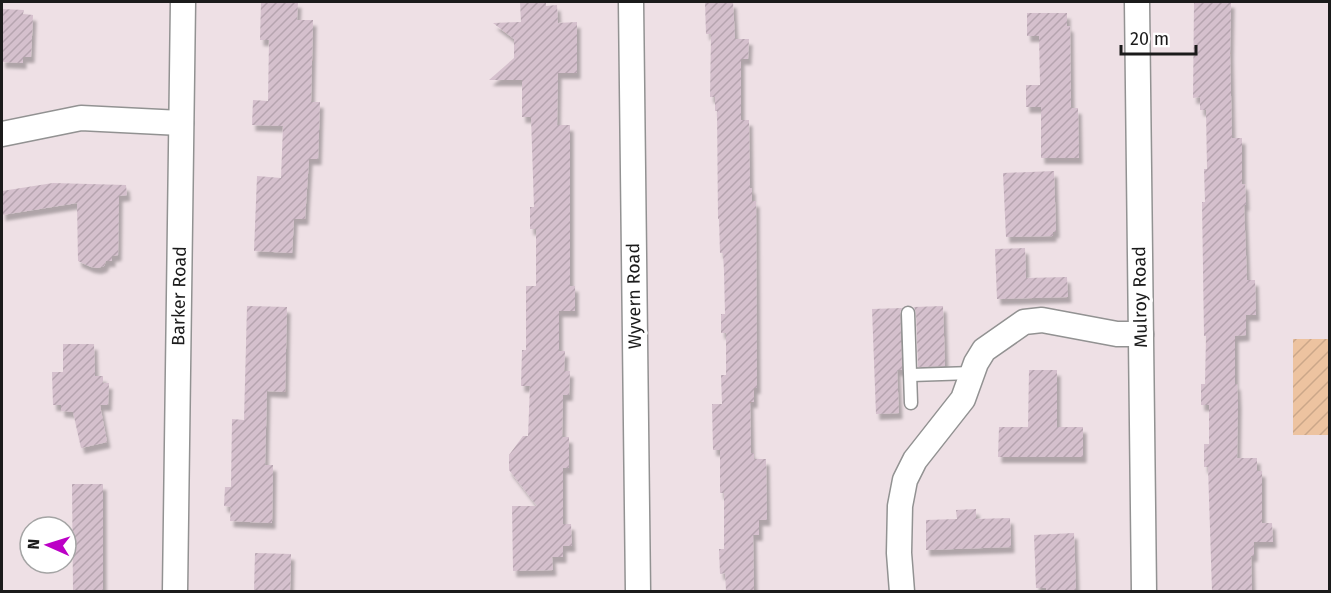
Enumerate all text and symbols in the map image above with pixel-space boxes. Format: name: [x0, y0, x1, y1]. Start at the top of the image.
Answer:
scale bar: [1121, 18, 1196, 56]
text: 20 m: [1130, 28, 1169, 50]
street label: Wyvern Road: [622, 243, 646, 349]
street label: Barker Road: [167, 246, 191, 346]
street label: Mulroy Road: [1128, 246, 1152, 348]
north arrow: [18, 515, 78, 575]
text: N: [24, 538, 43, 550]

